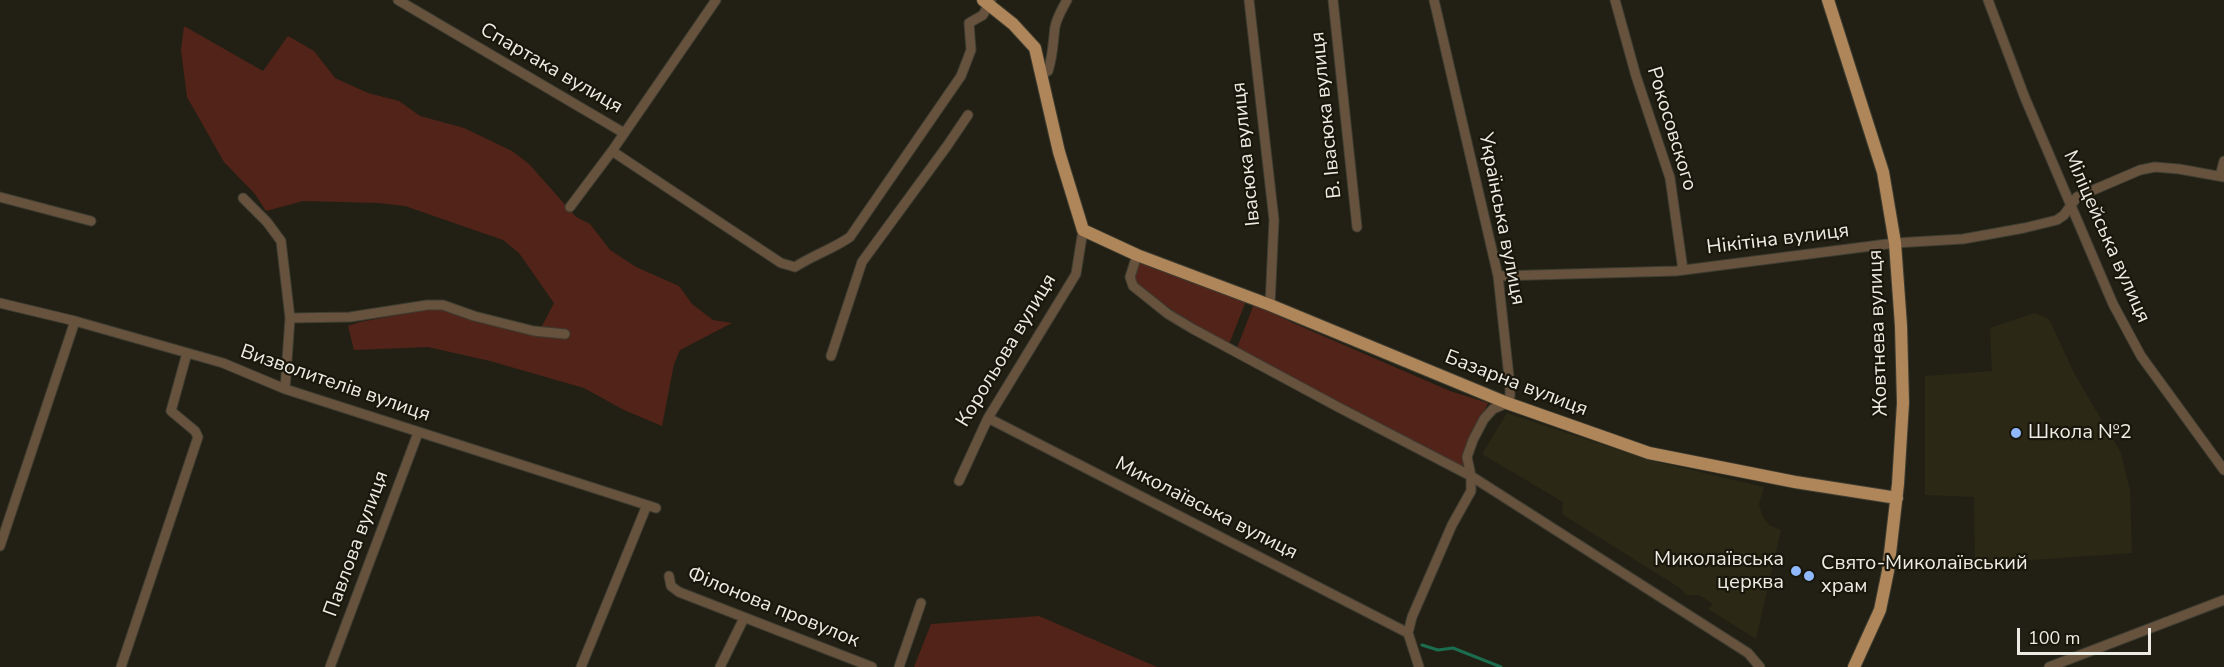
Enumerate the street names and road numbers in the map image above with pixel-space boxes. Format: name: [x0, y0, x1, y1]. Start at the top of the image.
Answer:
street label: Спартака вулиця: [475, 18, 627, 120]
street label: В. Івасюка вулиця: [1306, 30, 1348, 200]
street label: Рокосовского: [1641, 64, 1701, 194]
street label: Івасюка вулиця: [1227, 81, 1267, 227]
street label: Українська вулиця: [1473, 131, 1529, 307]
street label: Міліцейська вулиця: [2057, 147, 2155, 327]
street label: Нікітіна вулиця: [1705, 219, 1851, 261]
street label: Жовтнева вулиця: [1864, 249, 1894, 417]
street label: Корольова вулиця: [952, 270, 1062, 432]
street label: Визволителів вулиця: [237, 340, 433, 428]
street label: Базарна вулиця: [1441, 346, 1591, 422]
street label: Миколаївська вулиця: [1111, 452, 1301, 566]
street label: Павлова вулиця: [320, 468, 394, 620]
street label: Філонова провулок: [683, 563, 863, 653]

